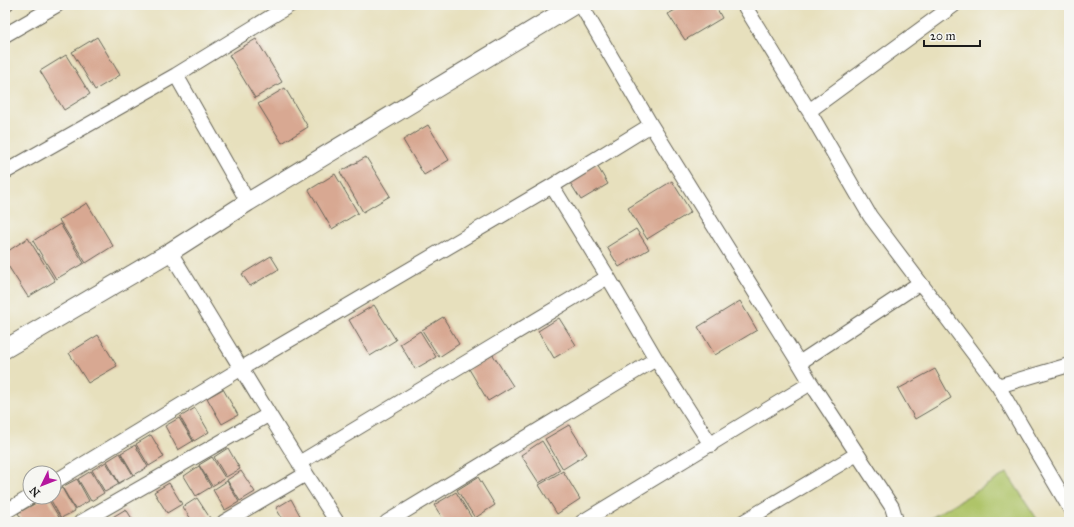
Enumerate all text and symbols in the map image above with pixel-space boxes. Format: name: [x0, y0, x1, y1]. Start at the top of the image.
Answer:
scale bar: [924, 22, 980, 48]
text: 20 m: [930, 29, 956, 43]
north arrow: [22, 465, 62, 505]
text: N: [27, 483, 43, 499]

